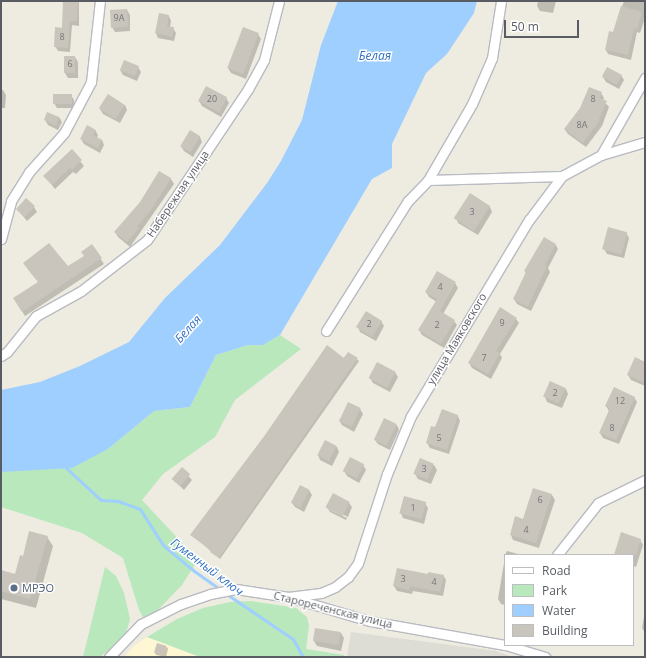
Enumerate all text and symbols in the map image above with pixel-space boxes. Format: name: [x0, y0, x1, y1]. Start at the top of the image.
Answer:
scale bar: [506, 12, 581, 38]
house number: 9А: [114, 13, 124, 23]
text: 50 m: [511, 18, 539, 35]
house number: 8: [59, 32, 65, 42]
water label: Белая: [359, 49, 391, 63]
house number: 6: [67, 59, 73, 69]
house number: 20: [207, 94, 217, 104]
house number: 8: [590, 94, 596, 104]
house number: 8А: [577, 120, 587, 130]
street label: Набережная улица: [144, 148, 212, 240]
house number: 3: [469, 207, 475, 217]
house number: 4: [437, 282, 443, 292]
street label: улица Маяковского: [424, 291, 490, 387]
water label: Белая: [172, 312, 204, 346]
house number: 9: [499, 318, 505, 328]
house number: 2: [366, 319, 372, 329]
house number: 2: [434, 320, 440, 330]
house number: 7: [481, 353, 487, 363]
house number: 2: [552, 388, 558, 398]
house number: 12: [615, 396, 625, 406]
house number: 8: [609, 423, 615, 433]
house number: 5: [436, 433, 442, 443]
house number: 3: [421, 464, 427, 474]
house number: 6: [537, 495, 543, 505]
house number: 1: [410, 503, 416, 513]
house number: 4: [523, 525, 529, 535]
water label: Гуменный ключ: [168, 535, 246, 599]
legend: [504, 554, 634, 646]
text: Road: [542, 562, 571, 579]
house number: 3: [400, 574, 406, 584]
house number: 4: [431, 577, 437, 587]
place label: МРЭО: [22, 581, 54, 595]
text: Park: [542, 582, 567, 599]
marker: МРЭО: [9, 583, 19, 593]
street label: Старореченская улица: [272, 589, 394, 631]
text: Water: [542, 602, 576, 619]
text: Building: [542, 622, 587, 639]

